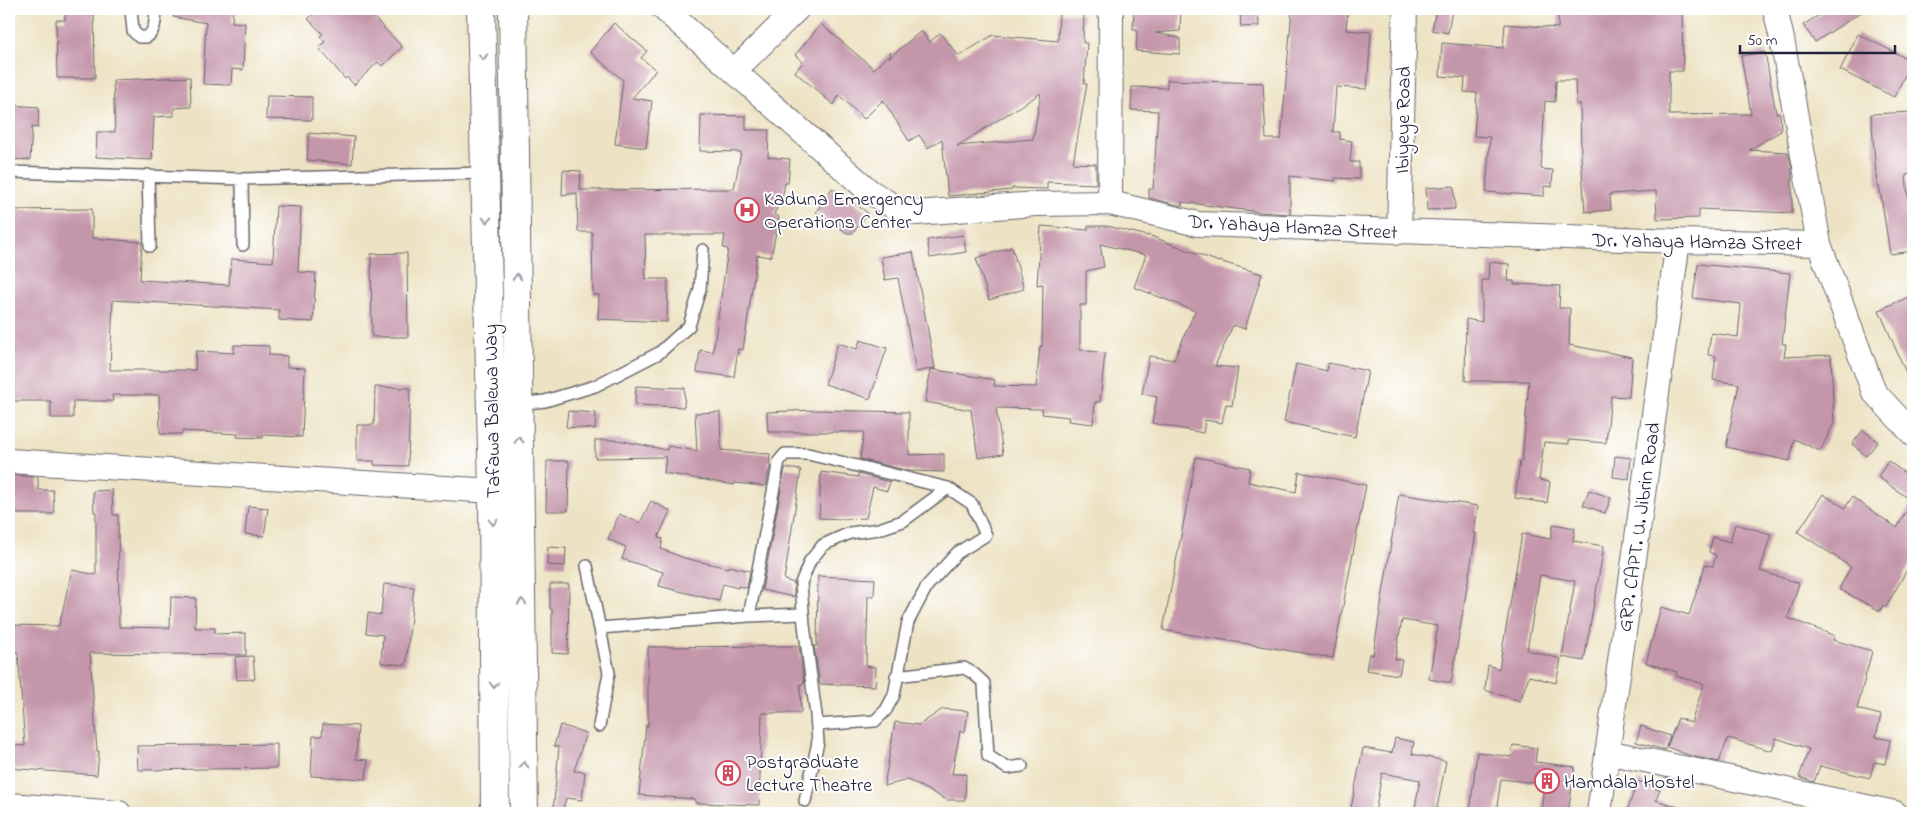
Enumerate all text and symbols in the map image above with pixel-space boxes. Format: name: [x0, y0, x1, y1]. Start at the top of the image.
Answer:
scale bar: [1740, 22, 1894, 54]
text: 50 m: [1747, 30, 1778, 52]
one-way arrow: [477, 54, 488, 62]
street label: Ibiyeye Road: [1389, 66, 1420, 174]
place label: Kaduna Emergency Operations Center: [764, 186, 923, 238]
hospital icon: Kaduna Emergency Operations Center: [734, 197, 760, 223]
street label: Dr. Yahaya Hamza Street: [1186, 208, 1399, 248]
one-way arrow: [482, 216, 492, 224]
street label: Dr. Yahaya Hamza Street: [1591, 227, 1802, 260]
one-way arrow: [512, 273, 522, 280]
street label: Tafawa Balewa Way: [477, 324, 510, 498]
street label: GRP. CAPT. U. Jibrin Road: [1611, 421, 1670, 634]
one-way arrow: [514, 435, 525, 443]
one-way arrow: [488, 519, 498, 527]
one-way arrow: [516, 598, 527, 606]
one-way arrow: [489, 682, 499, 689]
place label: Postgraduate Lecture Theatre: [746, 749, 872, 801]
one-way arrow: [519, 760, 529, 768]
building icon: Postgraduate Lecture Theatre: [715, 760, 741, 786]
building icon: Hamdala Hostel: [1534, 768, 1560, 794]
place label: Hamdala Hostel: [1564, 769, 1694, 798]

